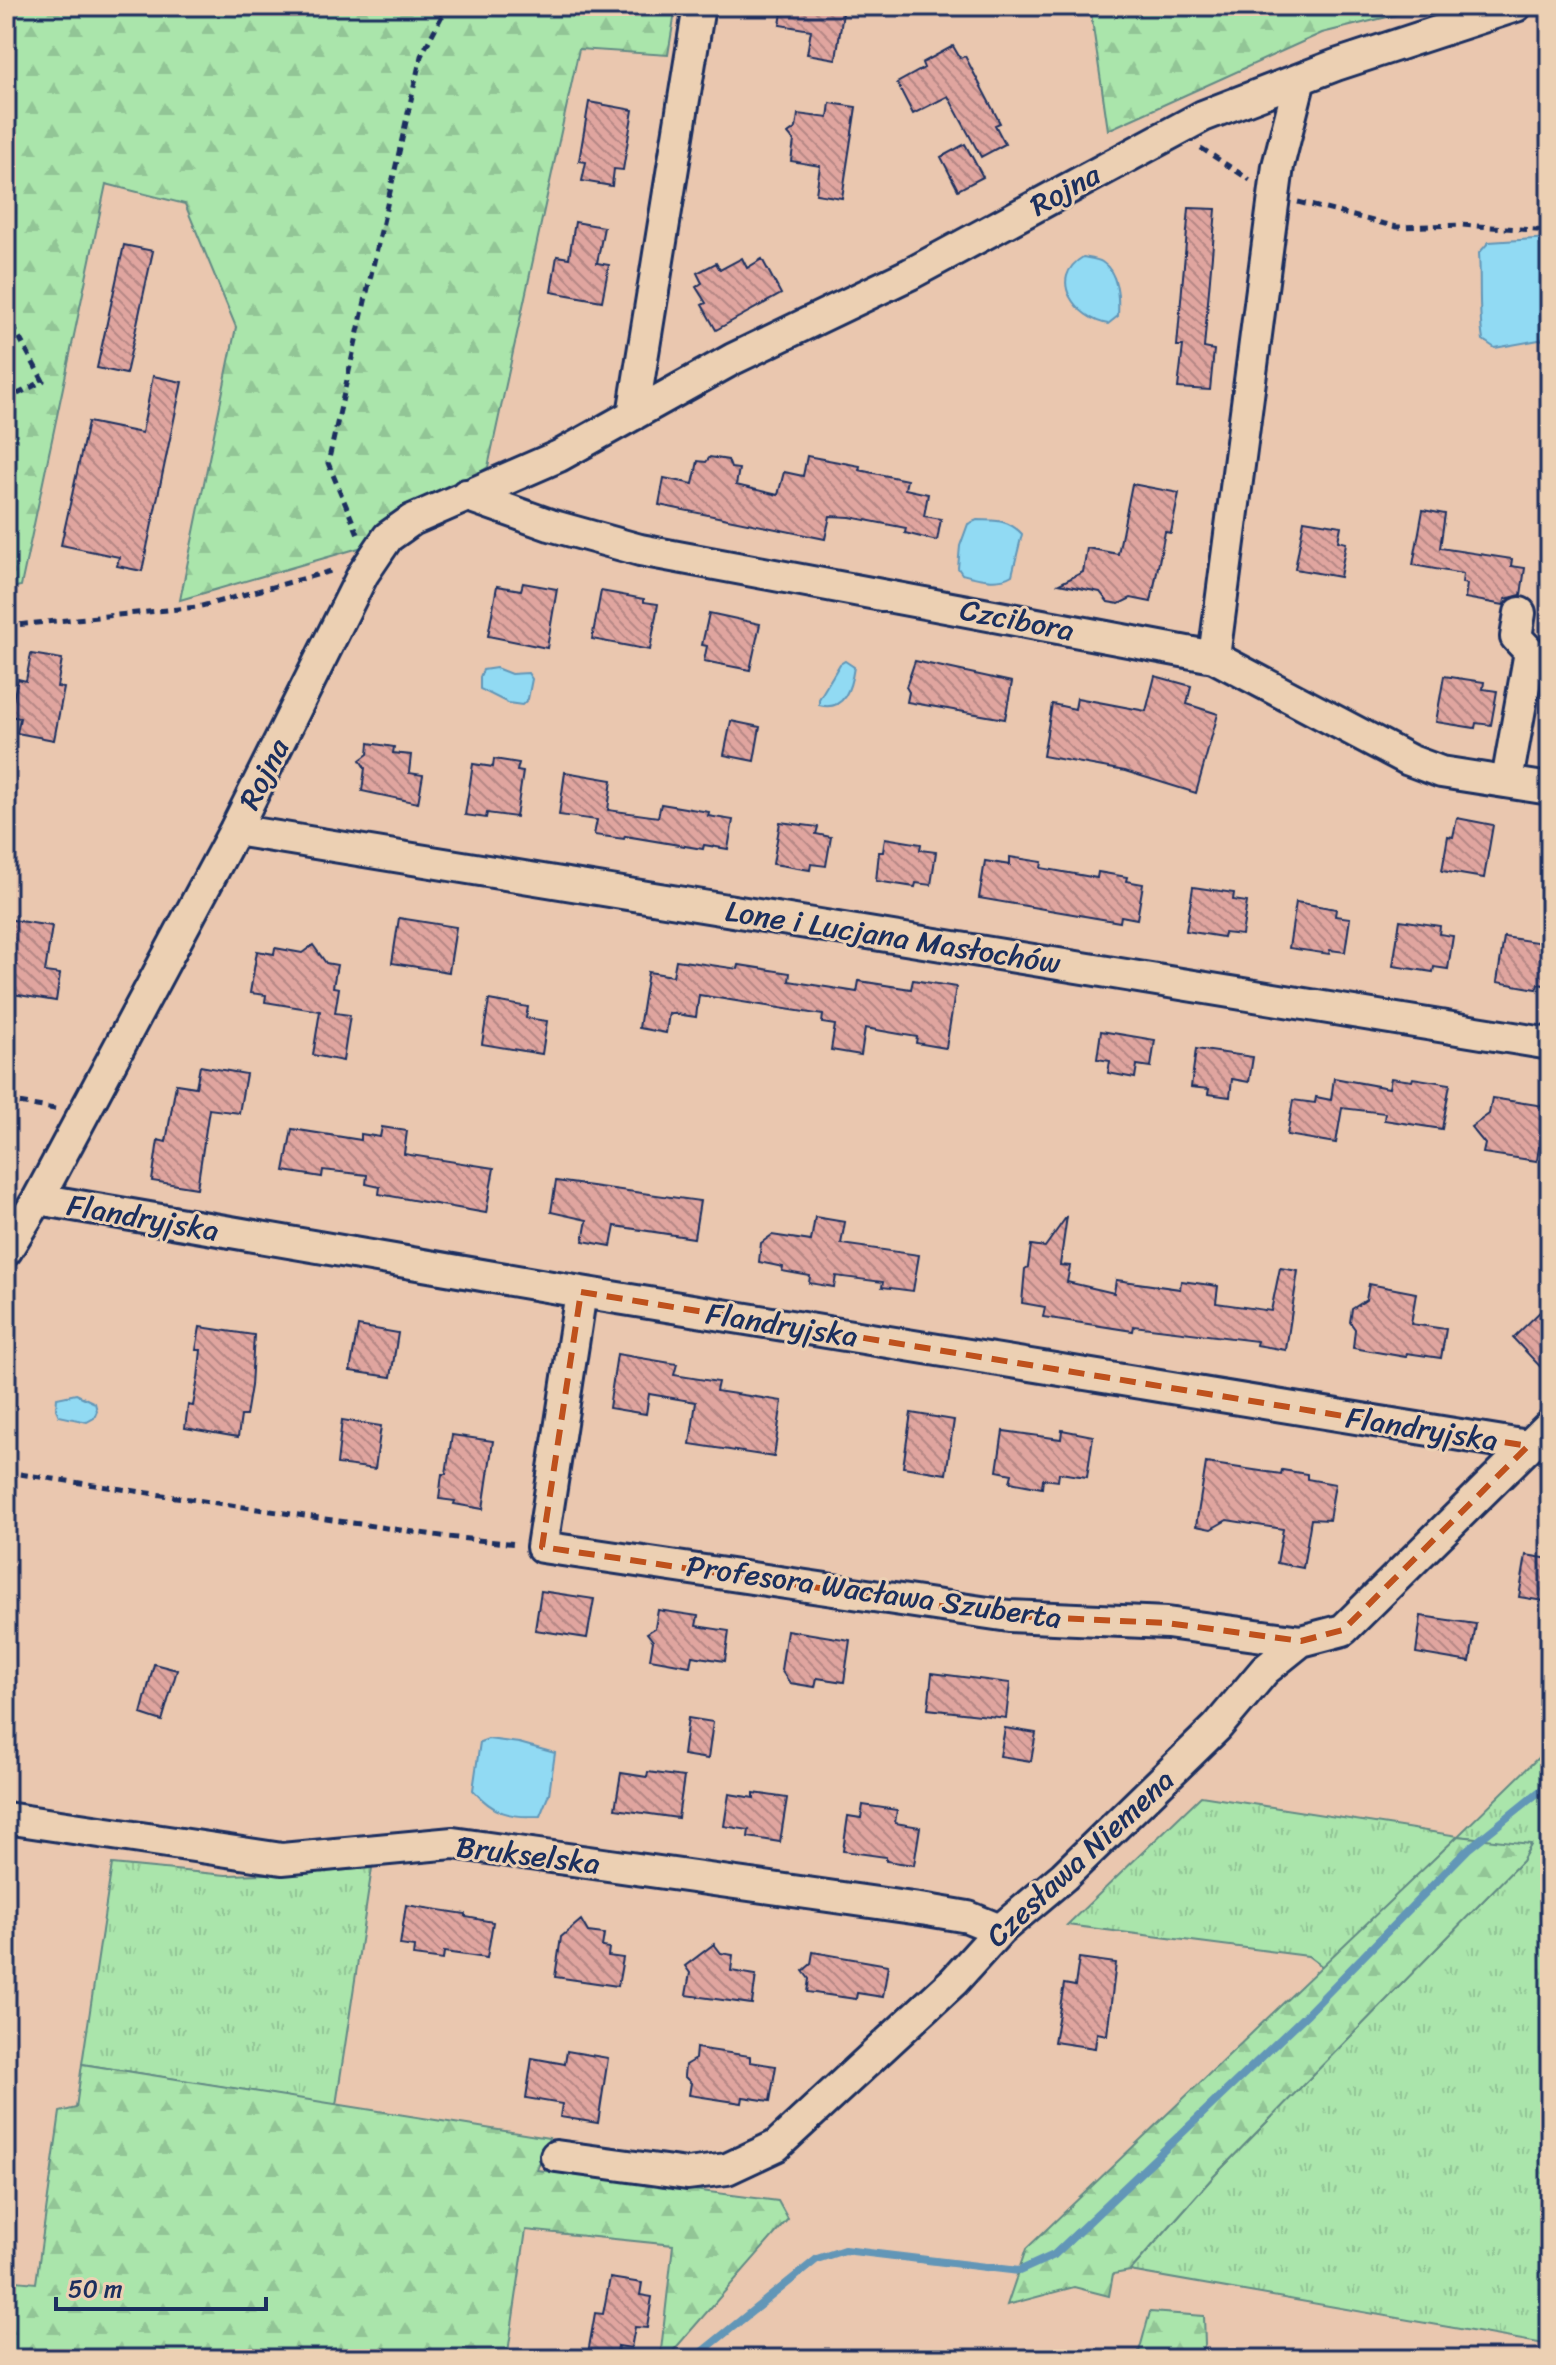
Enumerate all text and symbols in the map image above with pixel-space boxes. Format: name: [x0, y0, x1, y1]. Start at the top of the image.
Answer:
street label: Rojna: [1019, 148, 1111, 232]
street label: Czcibora: [955, 583, 1079, 657]
street label: Rojna: [223, 728, 305, 819]
street label: Lone i Lucjana Masłochów: [722, 884, 1065, 990]
street label: Flandryjska: [63, 1178, 223, 1258]
street label: Flandryjska: [702, 1286, 862, 1364]
street label: Flandryjska: [1342, 1390, 1502, 1468]
street label: Profesora Wacława Szuberta: [683, 1539, 1065, 1645]
street label: Czesława Niemena: [972, 1755, 1188, 1961]
street label: Brukselska: [453, 1819, 603, 1891]
scale bar: [56, 2261, 266, 2311]
text: 50 m: [68, 2268, 123, 2310]

